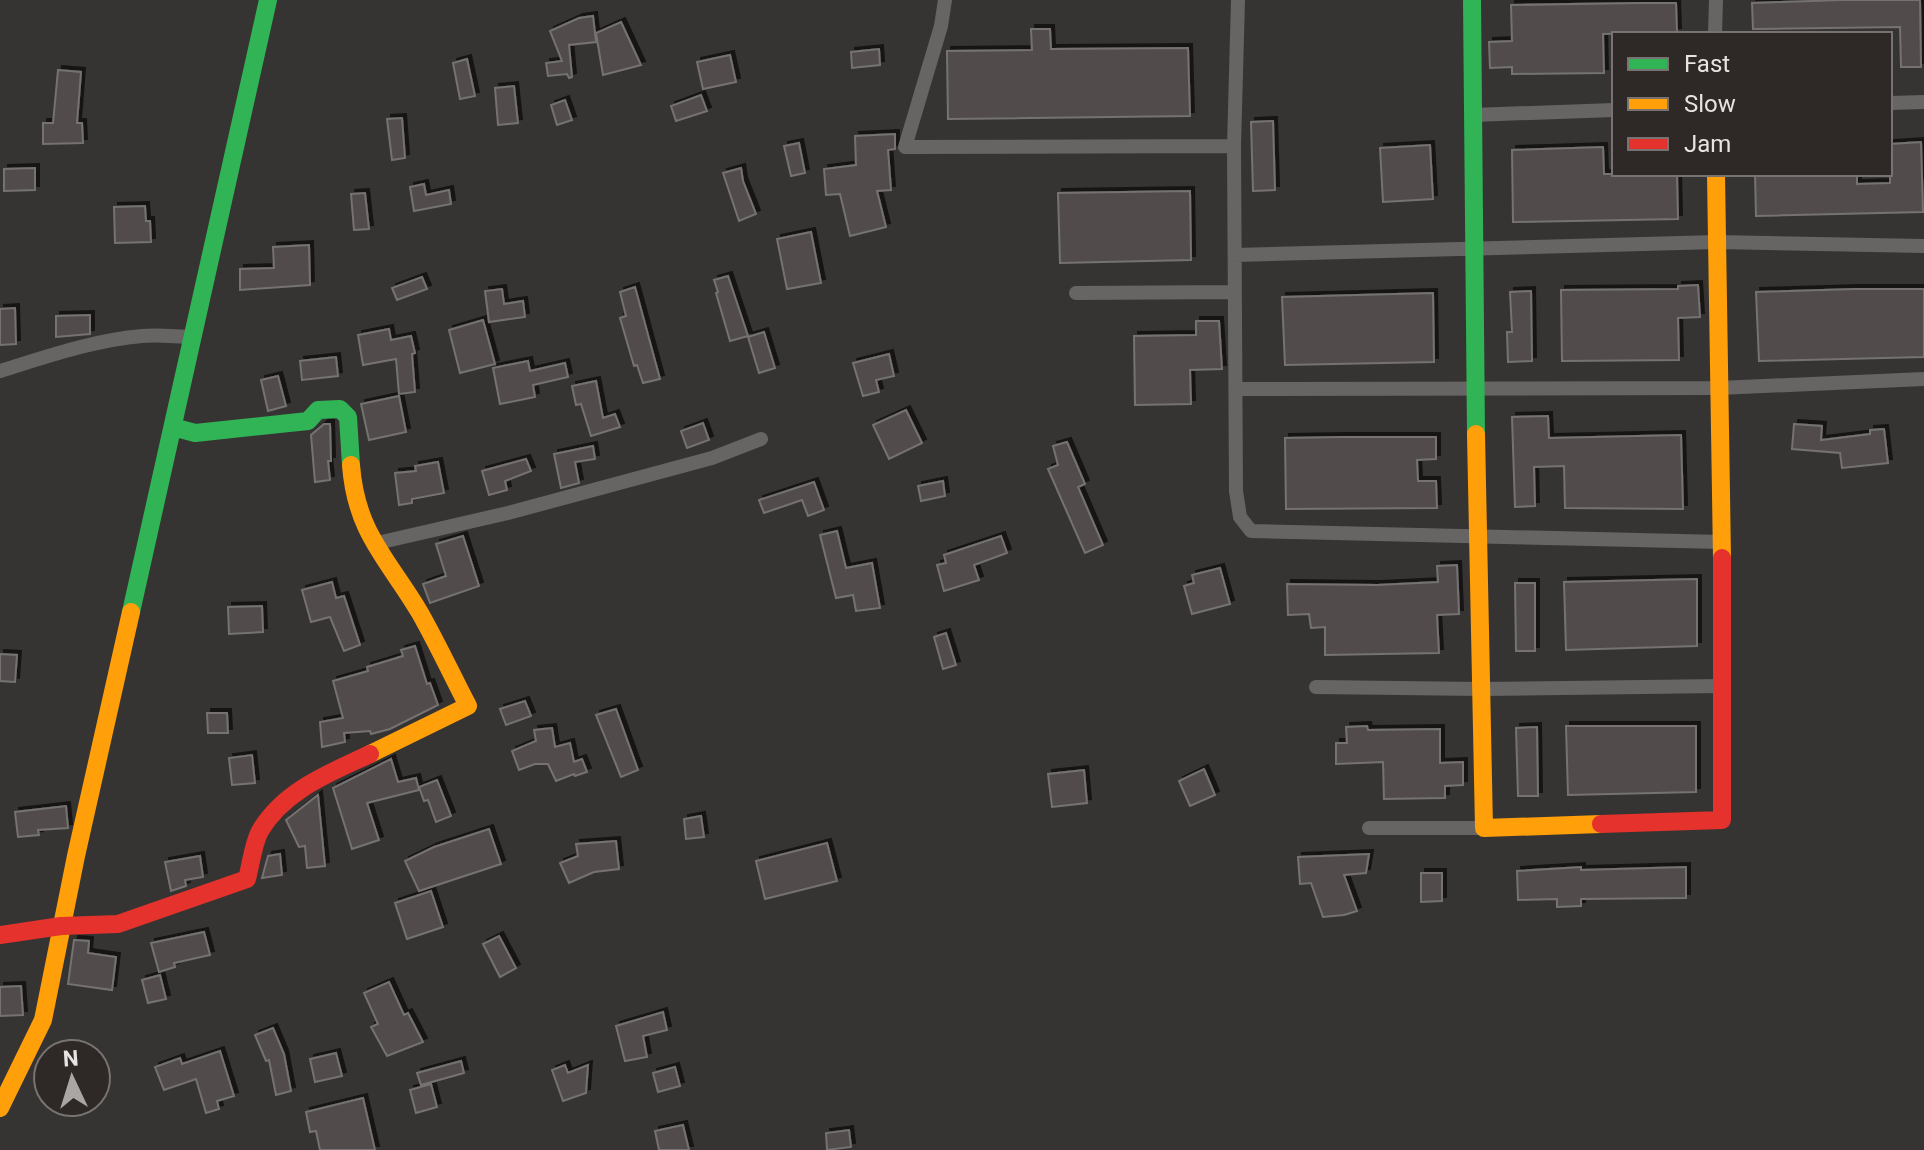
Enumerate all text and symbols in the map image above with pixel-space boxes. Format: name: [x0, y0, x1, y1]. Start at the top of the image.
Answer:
legend: [1612, 32, 1892, 176]
text: Fast: [1684, 50, 1730, 78]
text: Slow: [1684, 90, 1736, 118]
text: Jam: [1684, 130, 1731, 158]
north arrow: [32, 1038, 112, 1118]
text: N: [62, 1046, 79, 1072]

